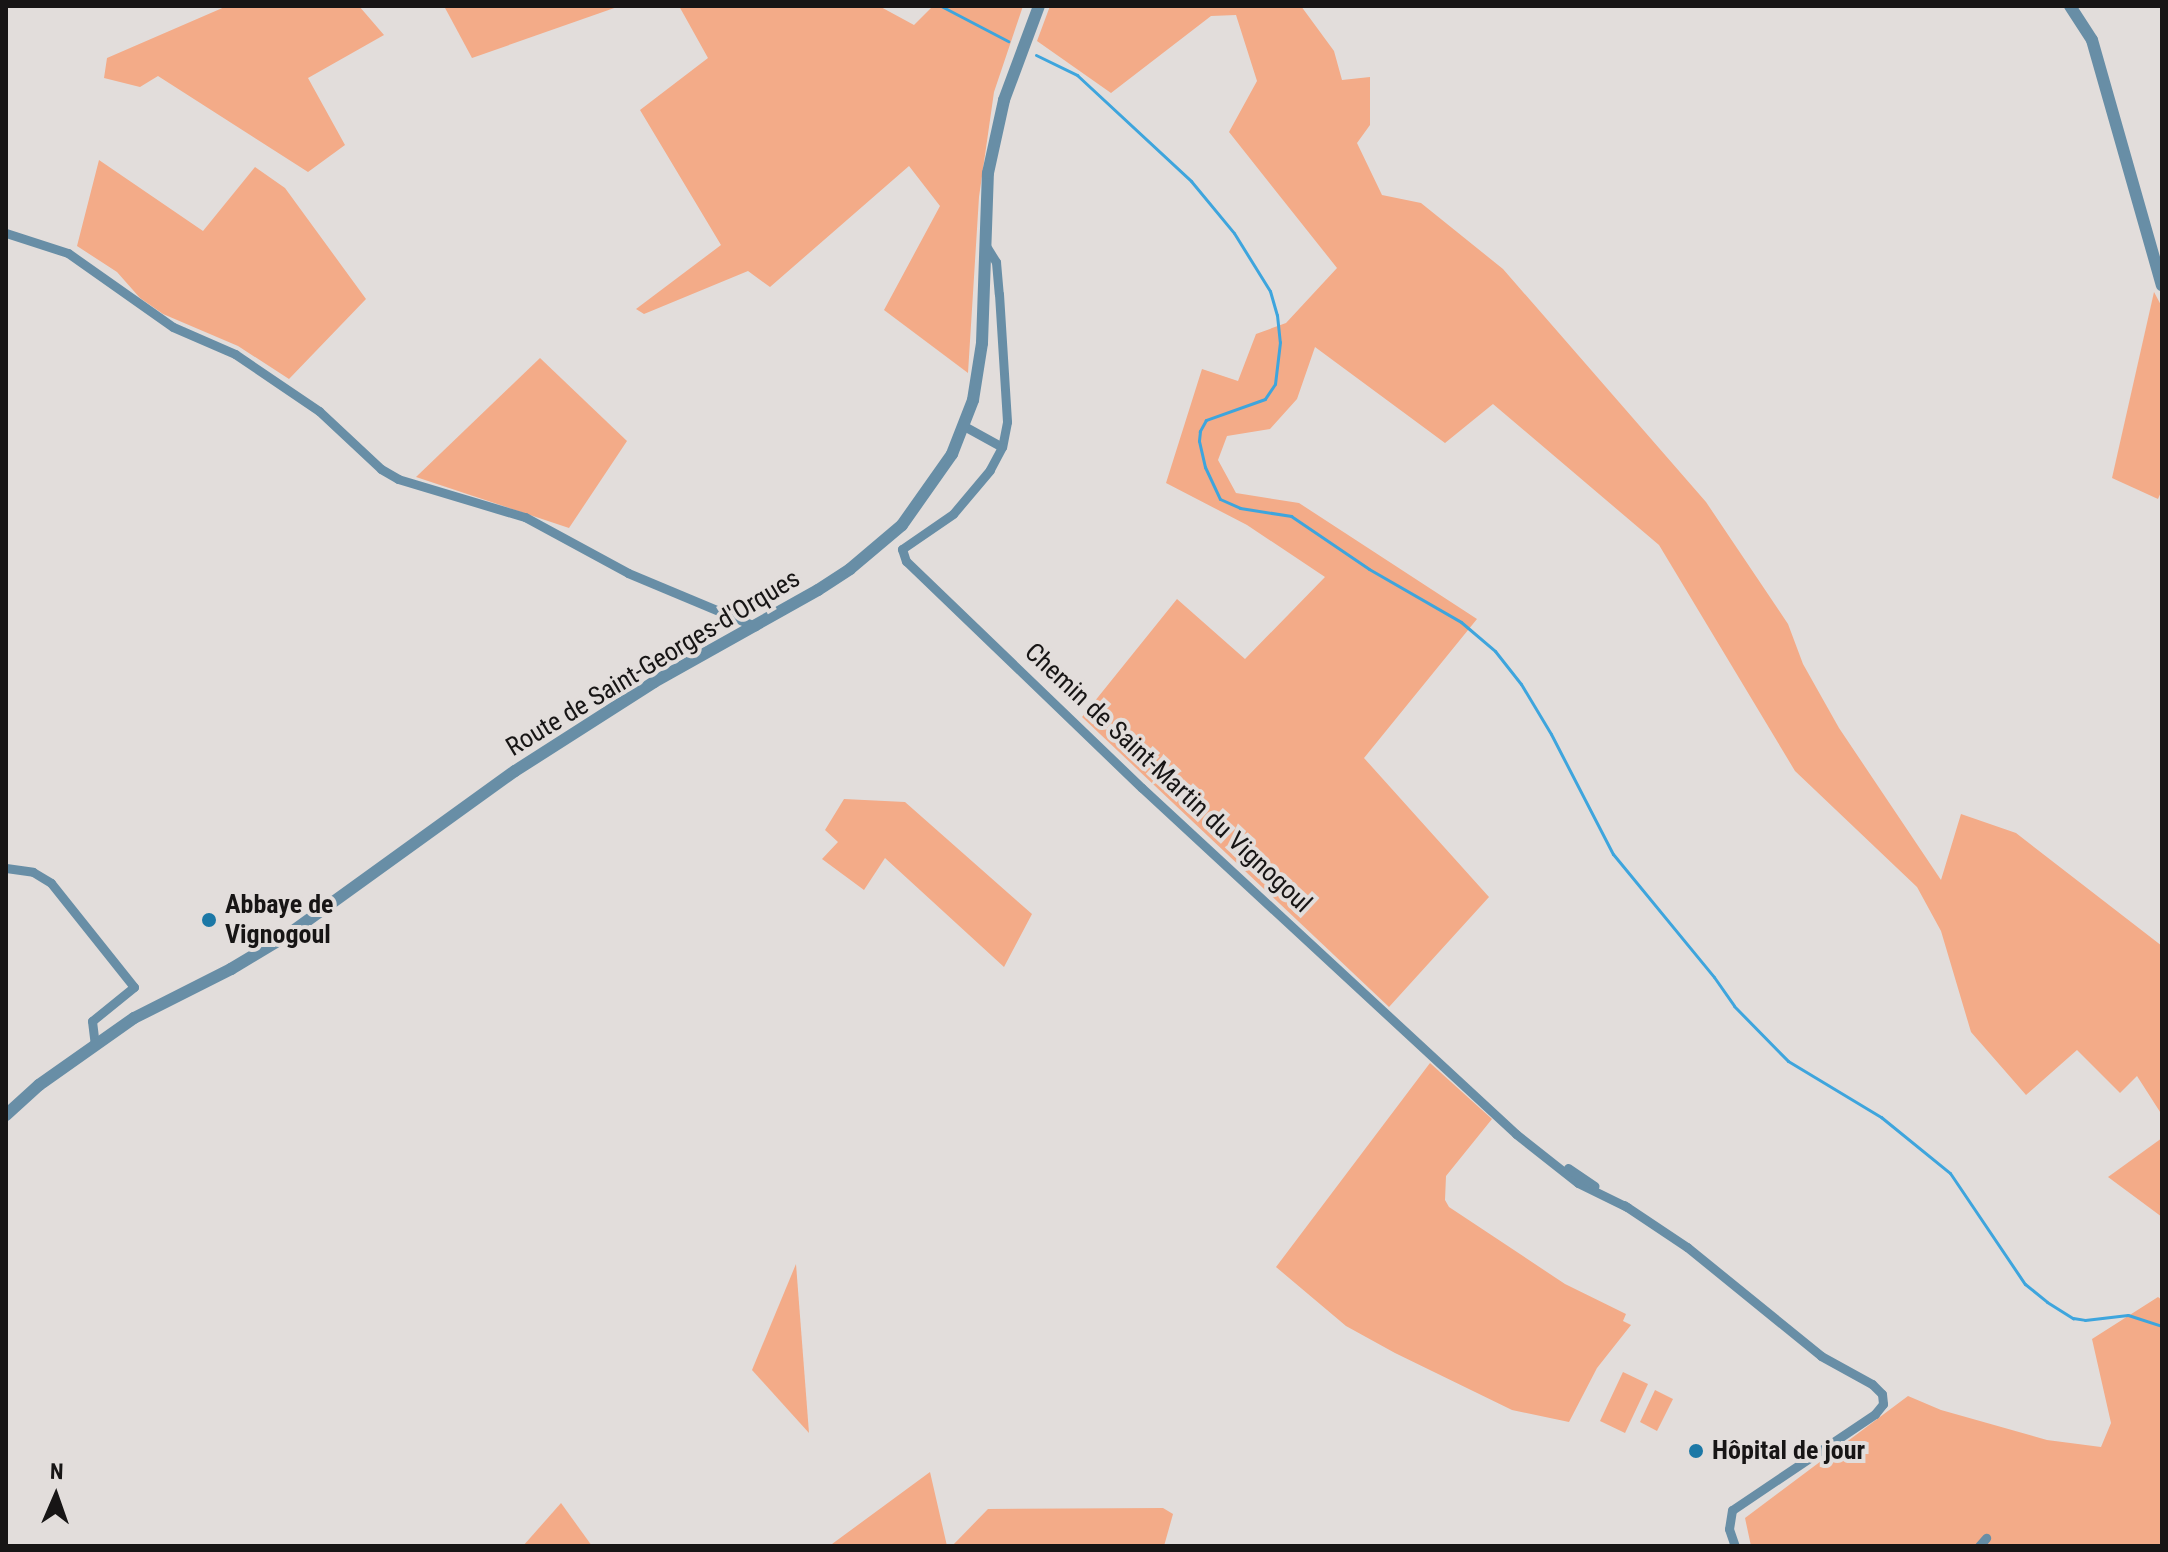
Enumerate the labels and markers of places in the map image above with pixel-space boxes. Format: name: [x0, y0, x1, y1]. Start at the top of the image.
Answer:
place label: Abbaye de Vignogoul: [225, 889, 334, 950]
marker: Abbaye de Vignogoul: [200, 911, 218, 929]
place label: Hôpital de jour: [1712, 1435, 1865, 1467]
marker: Hôpital de jour: [1687, 1442, 1705, 1460]

